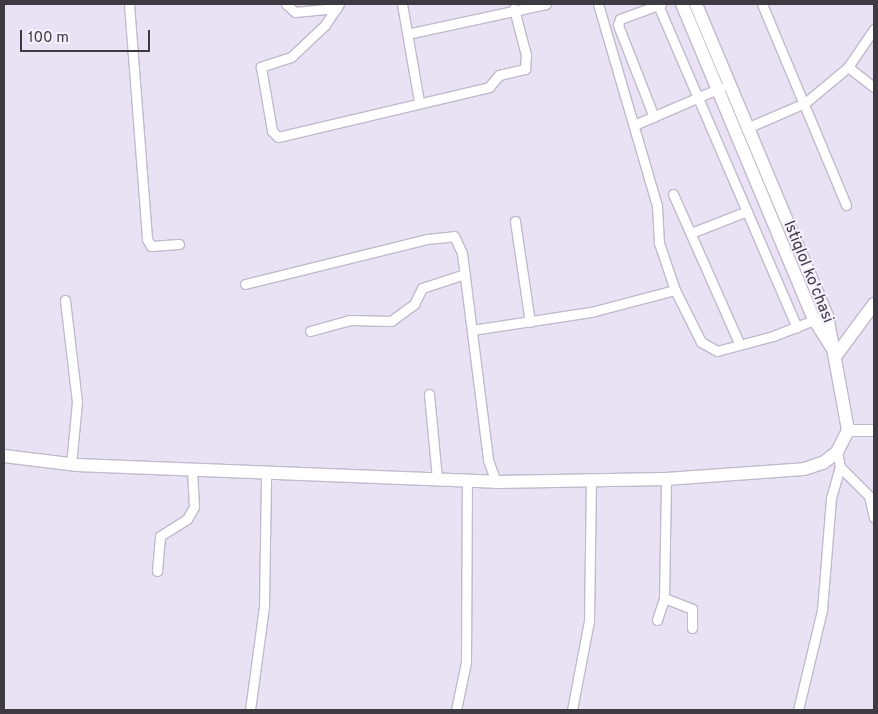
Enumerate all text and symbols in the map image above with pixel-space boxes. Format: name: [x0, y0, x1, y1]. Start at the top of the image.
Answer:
scale bar: [22, 20, 152, 52]
text: 100 m: [28, 29, 69, 48]
street label: Istiqlol ko'chasi: [779, 218, 837, 326]

